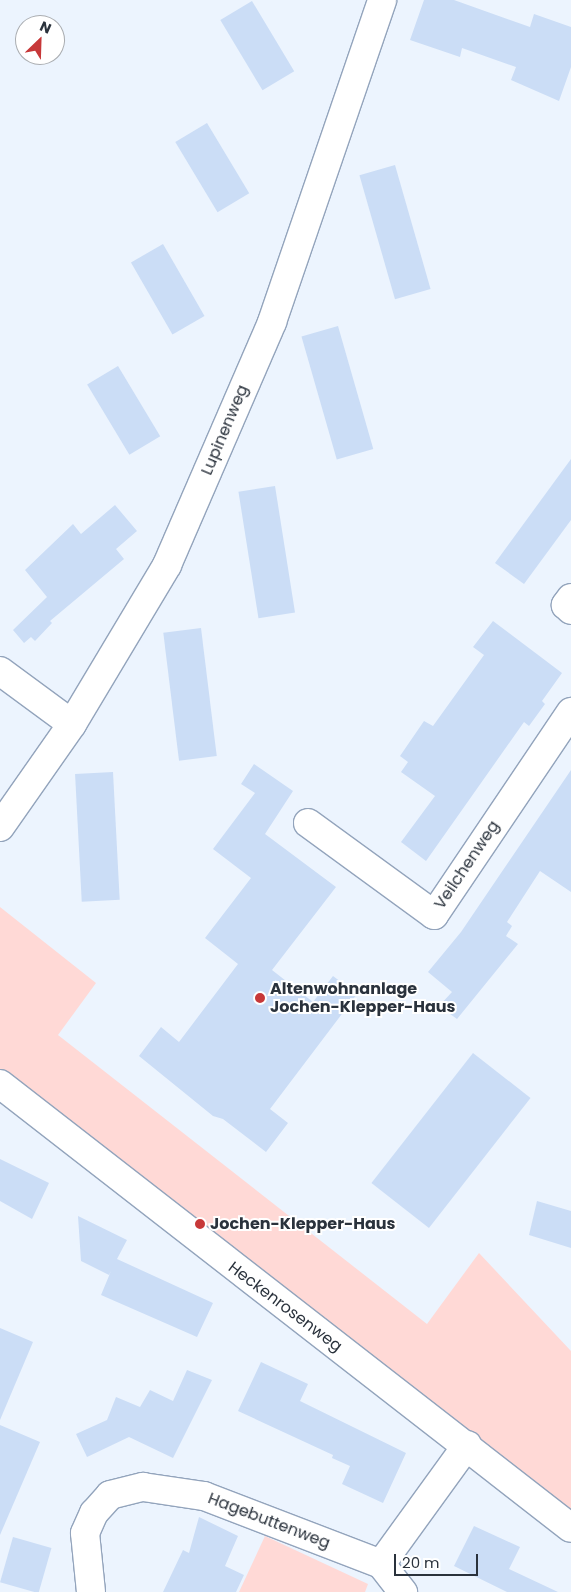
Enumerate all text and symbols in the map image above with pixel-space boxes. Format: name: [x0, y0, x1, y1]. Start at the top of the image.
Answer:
north arrow: [15, 15, 65, 65]
text: N: [37, 16, 55, 38]
street label: Lupinenweg: [197, 382, 253, 478]
street label: Veilchenweg: [430, 817, 504, 913]
place label: Altenwohnanlage Jochen-Klepper-Haus: [270, 979, 456, 1017]
marker: Altenwohnanlage Jochen-Klepper-Haus: [254, 992, 266, 1004]
place label: Jochen-Klepper-Haus: [210, 1214, 396, 1234]
marker: Jochen-Klepper-Haus: [194, 1218, 206, 1230]
street label: Heckenrosenweg: [224, 1258, 346, 1356]
street label: Hagebuttenweg: [205, 1489, 333, 1553]
scale bar: [396, 1544, 480, 1576]
text: 20 m: [402, 1552, 440, 1573]

